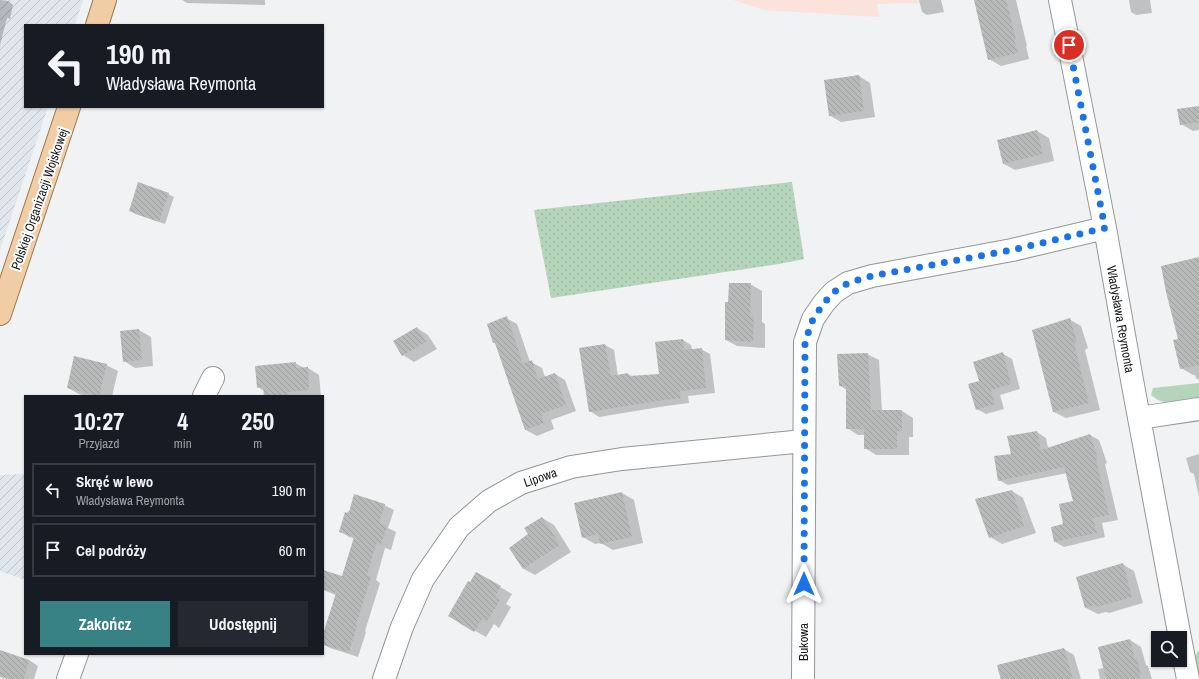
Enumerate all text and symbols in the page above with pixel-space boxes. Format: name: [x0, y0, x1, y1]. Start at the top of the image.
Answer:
pin: [1052, 28, 1086, 62]
icon: arrive: [1058, 34, 1080, 56]
text: 190 m: [106, 35, 171, 73]
icon: left: [40, 40, 92, 92]
text: Władysława Reymonta: [106, 71, 256, 96]
street label: Polskiej Organizacji Wojskowej: [7, 126, 72, 272]
street label: Władysława Reymonta: [1103, 264, 1138, 374]
text: 10:27: [74, 405, 124, 437]
text: 4: [177, 405, 188, 437]
text: 250: [241, 405, 274, 437]
text: Przyjazd: [78, 435, 119, 452]
text: min: [174, 435, 192, 452]
text: m: [253, 435, 262, 452]
street label: Lipowa: [521, 464, 559, 491]
text: Skręć w lewo: [76, 471, 153, 492]
icon: left: [42, 479, 64, 501]
text: 190 m: [272, 480, 306, 501]
text: Władysława Reymonta: [76, 492, 184, 509]
icon: arrive: [42, 539, 64, 561]
text: Cel podróży: [76, 540, 146, 561]
text: 60 m: [279, 540, 306, 561]
position arrow: [783, 563, 825, 605]
button: Zakończ: [40, 601, 170, 647]
button: Udostępnij: [178, 601, 308, 647]
street label: Bukowa: [795, 623, 812, 661]
map controls: [1151, 631, 1187, 667]
button: search: [1151, 631, 1187, 667]

